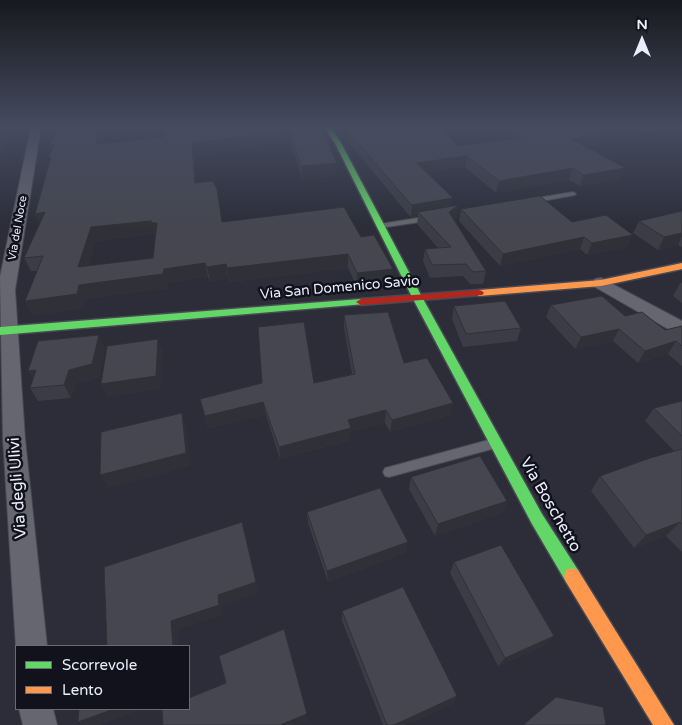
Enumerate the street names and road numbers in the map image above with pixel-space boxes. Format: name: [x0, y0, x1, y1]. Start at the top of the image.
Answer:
street label: Via del Noce: [6, 195, 30, 261]
street label: Via San Domenico Savio: [260, 273, 420, 303]
street label: Via degli Ulivi: [5, 437, 31, 539]
street label: Via Boschetto: [515, 454, 585, 556]

